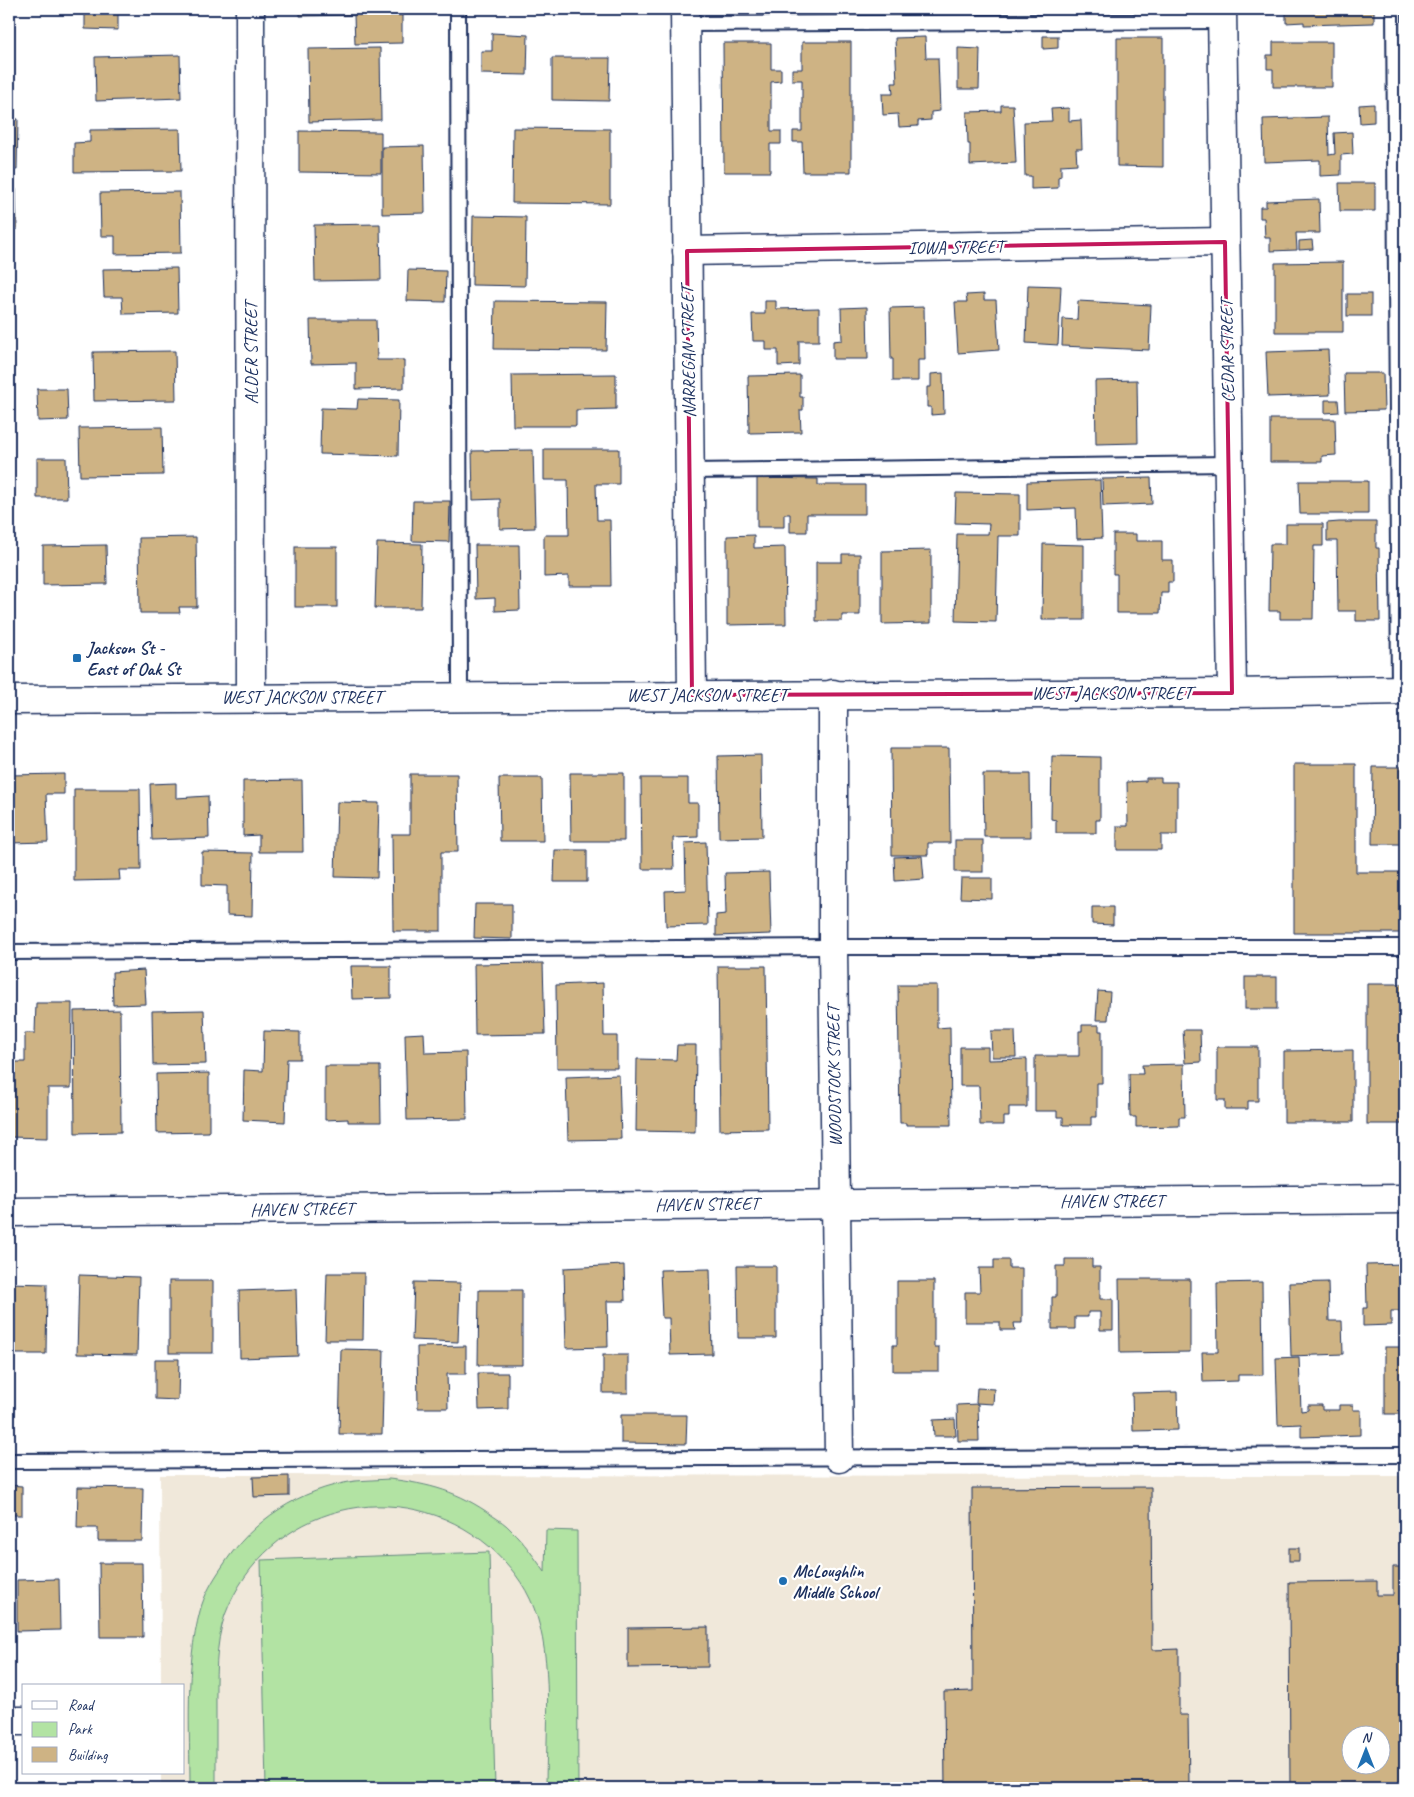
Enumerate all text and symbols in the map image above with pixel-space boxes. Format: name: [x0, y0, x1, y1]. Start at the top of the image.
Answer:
street label: IOWA STREET: [908, 235, 1009, 259]
street label: NARREGAN STREET: [676, 281, 700, 418]
street label: CEDAR STREET: [1215, 296, 1239, 403]
street label: ALDER STREET: [240, 298, 262, 404]
place label: Jackson St - East of Oak St: [85, 637, 182, 680]
marker: Jackson St - East of Oak St: [71, 652, 83, 664]
street label: WEST JACKSON STREET: [1032, 682, 1197, 704]
street label: WEST JACKSON STREET: [627, 684, 792, 706]
street label: WEST JACKSON STREET: [222, 686, 387, 708]
street label: WOODSTOCK STREET: [822, 1001, 846, 1147]
street label: HAVEN STREET: [1060, 1190, 1168, 1212]
street label: HAVEN STREET: [655, 1192, 763, 1216]
street label: HAVEN STREET: [250, 1197, 358, 1221]
place label: McLoughlin Middle School: [793, 1560, 881, 1603]
marker: McLoughlin Middle School: [777, 1575, 789, 1587]
legend: [22, 1684, 185, 1774]
text: Road: [68, 1696, 95, 1715]
text: Park: [68, 1720, 93, 1739]
north arrow: [1342, 1724, 1392, 1774]
text: N: [1362, 1729, 1373, 1746]
text: Building: [68, 1746, 108, 1765]

